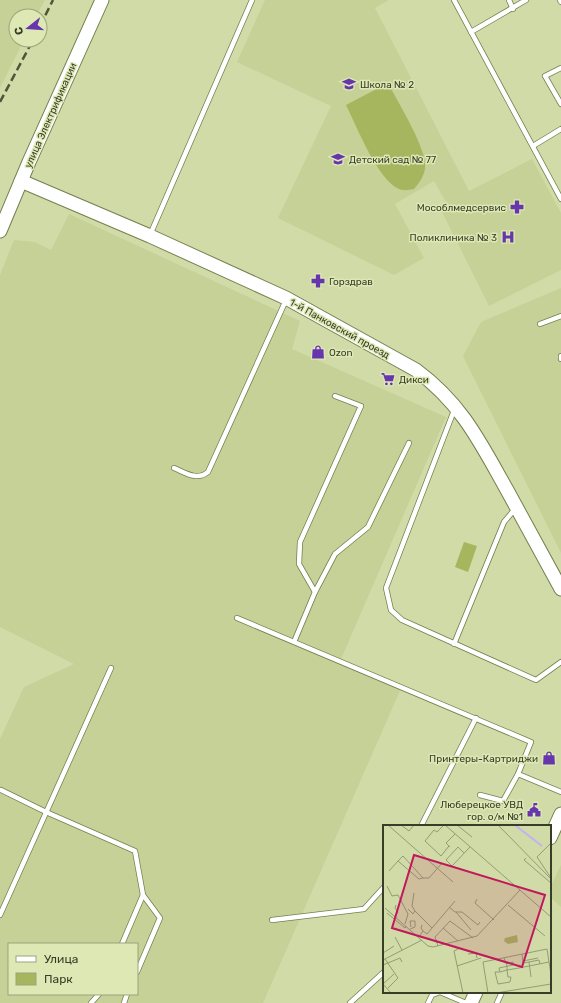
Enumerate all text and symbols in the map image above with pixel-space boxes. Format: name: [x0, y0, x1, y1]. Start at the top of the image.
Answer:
north arrow: [8, 8, 48, 48]
text: С: [11, 25, 26, 36]
street label: улица Электрификации: [22, 61, 80, 170]
school or university icon: Школа № 2: [341, 76, 357, 92]
place label: Школа № 2: [360, 79, 414, 91]
school or university icon: Детский сад № 77: [330, 151, 346, 167]
place label: Детский сад № 77: [349, 154, 436, 166]
pharmacy icon: Мособлмедсервис: [509, 199, 525, 215]
place label: Мособлмедсервис: [417, 202, 506, 214]
hospital icon: Поликлиника № 3: [500, 229, 516, 245]
place label: Поликлиника № 3: [410, 232, 497, 244]
pharmacy icon: Горздрав: [310, 273, 326, 289]
place label: Горздрав: [329, 276, 373, 288]
street label: 1-й Панковский проезд: [287, 296, 392, 361]
shop icon: Ozon: [310, 344, 326, 360]
place label: Ozon: [329, 347, 353, 359]
supermarket icon: Дикси: [380, 371, 396, 387]
place label: Дикси: [399, 374, 429, 386]
shop icon: Принтеры-Картриджи: [541, 750, 557, 766]
place label: Принтеры-Картриджи: [429, 753, 538, 765]
place label: Люберецкое УВД гор. о/м №1: [440, 799, 523, 823]
public building icon: Люберецкое УВД гор. о/м №1: [526, 802, 542, 818]
inset map: [383, 825, 551, 993]
legend: [8, 943, 138, 995]
text: Улица: [44, 952, 78, 966]
text: Парк: [44, 972, 73, 986]

